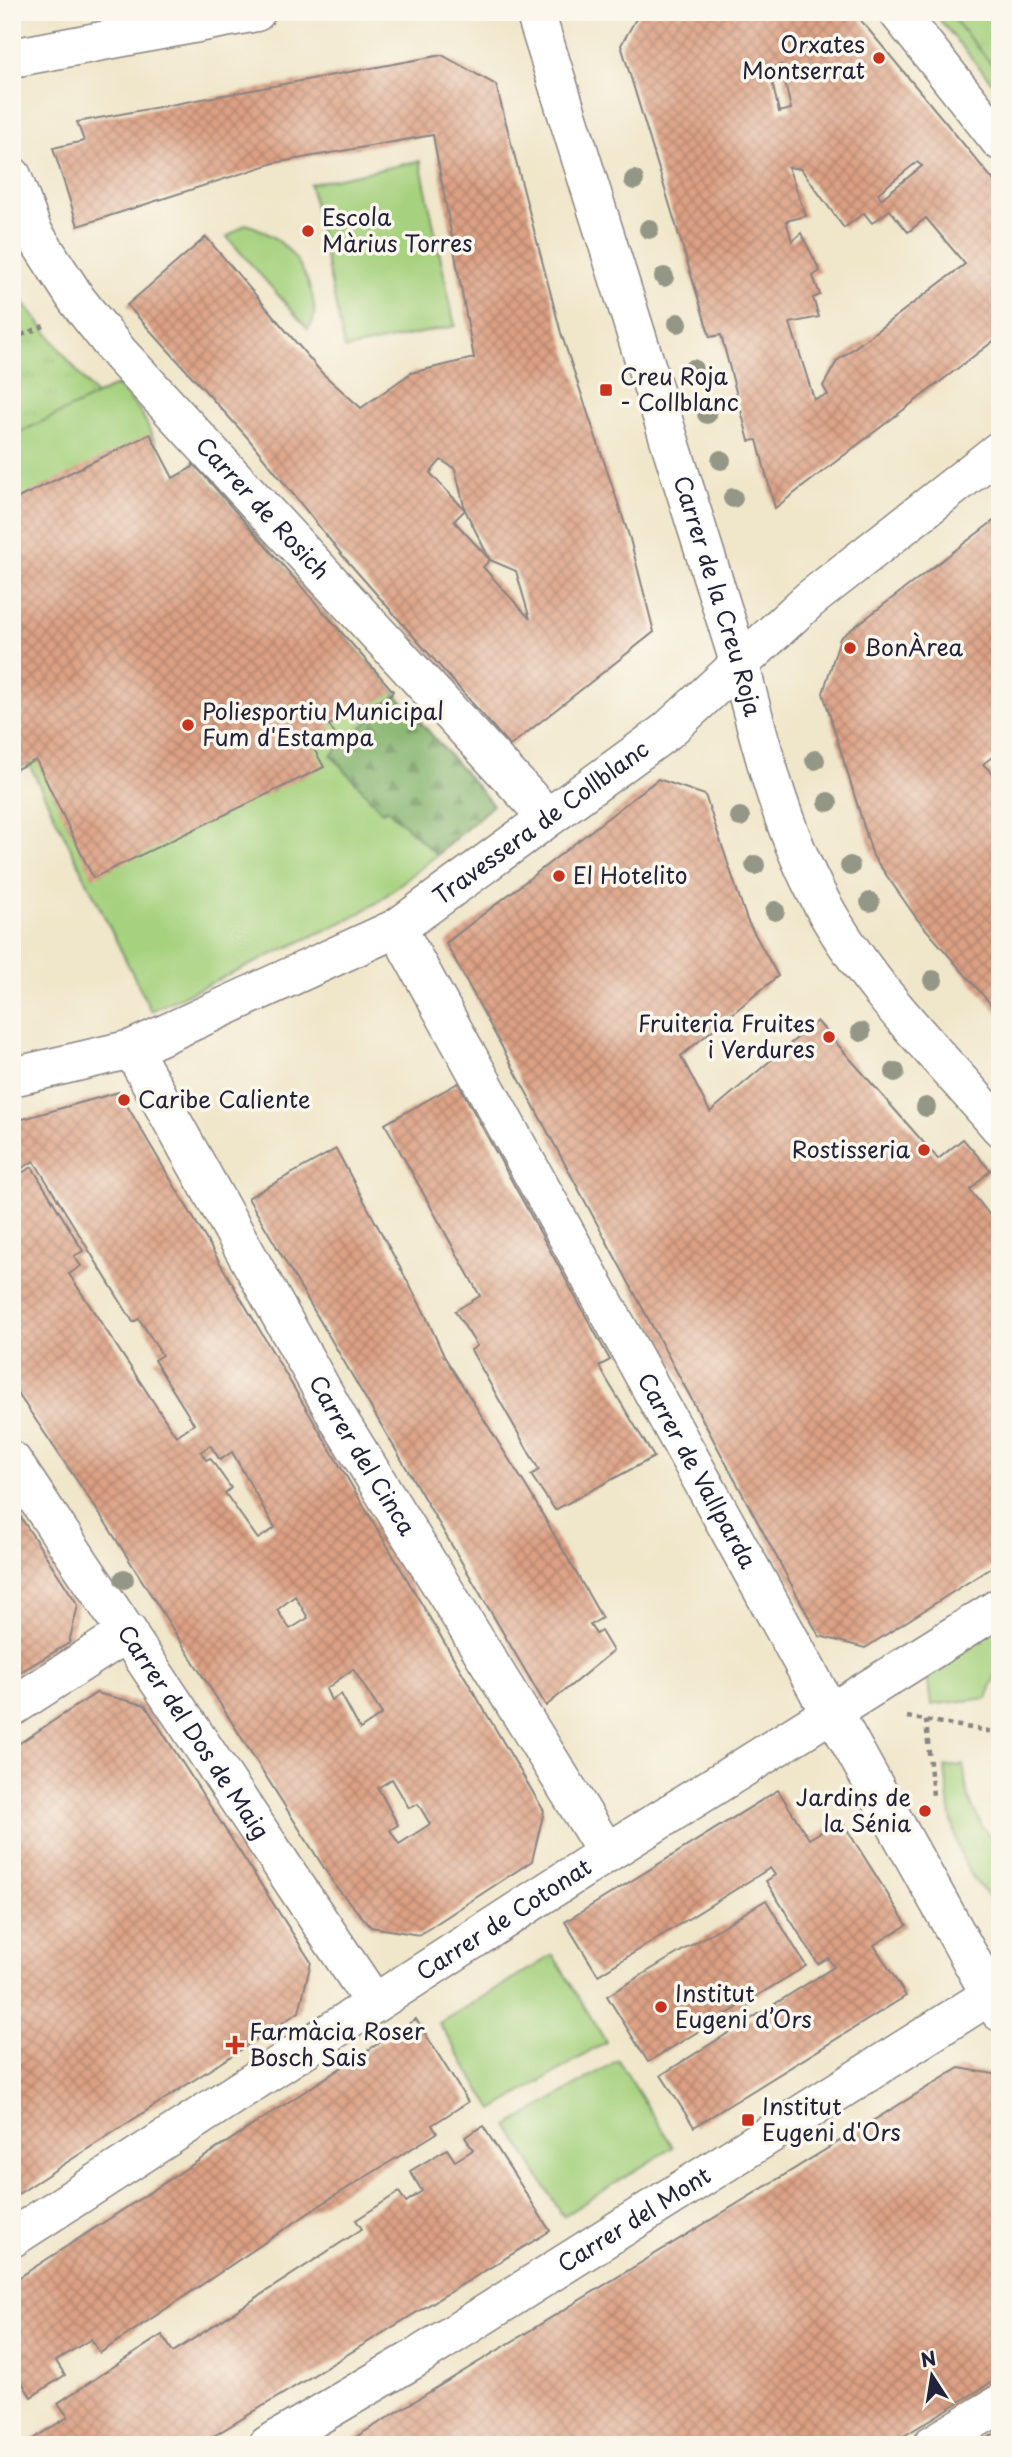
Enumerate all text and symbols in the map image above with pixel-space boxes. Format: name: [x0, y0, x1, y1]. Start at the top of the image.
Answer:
place label: Orxates Montserrat: [742, 26, 865, 87]
marker: Orxates Montserrat: [871, 50, 887, 66]
place label: Escola Màrius Torres: [322, 199, 473, 260]
marker: Escola Màrius Torres: [300, 223, 316, 239]
place label: Creu Roja - Collblanc: [620, 358, 739, 419]
marker: Creu Roja - Collblanc: [598, 382, 614, 398]
street label: Carrer de Rosich: [188, 428, 339, 587]
street label: Carrer de la Creu Roja: [666, 471, 772, 721]
place label: BonÀrea: [864, 629, 964, 664]
marker: BonÀrea: [842, 640, 858, 656]
place label: Poliesportiu Municipal Fum d'Estampa: [202, 693, 444, 754]
marker: Poliesportiu Municipal Fum d'Estampa: [180, 717, 196, 733]
street label: Travessera de Collblanc: [425, 731, 656, 912]
place label: El Hotelito: [573, 857, 687, 892]
marker: El Hotelito: [551, 868, 567, 884]
place label: Fruiteria Fruites i Verdures: [638, 1005, 815, 1066]
marker: Fruiteria Fruites i Verdures: [821, 1029, 837, 1045]
place label: Caribe Caliente: [138, 1081, 311, 1116]
marker: Caribe Caliente: [116, 1092, 132, 1108]
place label: Rostisseria: [792, 1131, 911, 1166]
marker: Rostisseria: [916, 1142, 932, 1158]
street label: Carrer de Vallparda: [630, 1366, 767, 1575]
street label: Carrer del Cinca: [301, 1368, 426, 1542]
street label: Carrer del Dos de Maig: [110, 1617, 279, 1846]
place label: Jardins de la Sénia: [796, 1779, 911, 1840]
marker: Jardins de la Sénia: [917, 1803, 933, 1819]
street label: Carrer de Cotonat: [409, 1849, 598, 1988]
place label: Institut Eugeni d’Ors: [675, 1975, 812, 2036]
marker: Institut Eugeni d’Ors: [653, 1999, 669, 2015]
place label: Farmàcia Roser Bosch Sais: [249, 2013, 425, 2074]
marker: Farmàcia Roser Bosch Sais: [227, 2037, 243, 2053]
place label: Institut Eugeni d'Ors: [762, 2088, 901, 2149]
marker: Institut Eugeni d'Ors: [740, 2112, 756, 2128]
street label: Carrer del Mont: [550, 2157, 717, 2280]
north arrow: [897, 2342, 967, 2412]
text: N: [918, 2343, 939, 2374]

